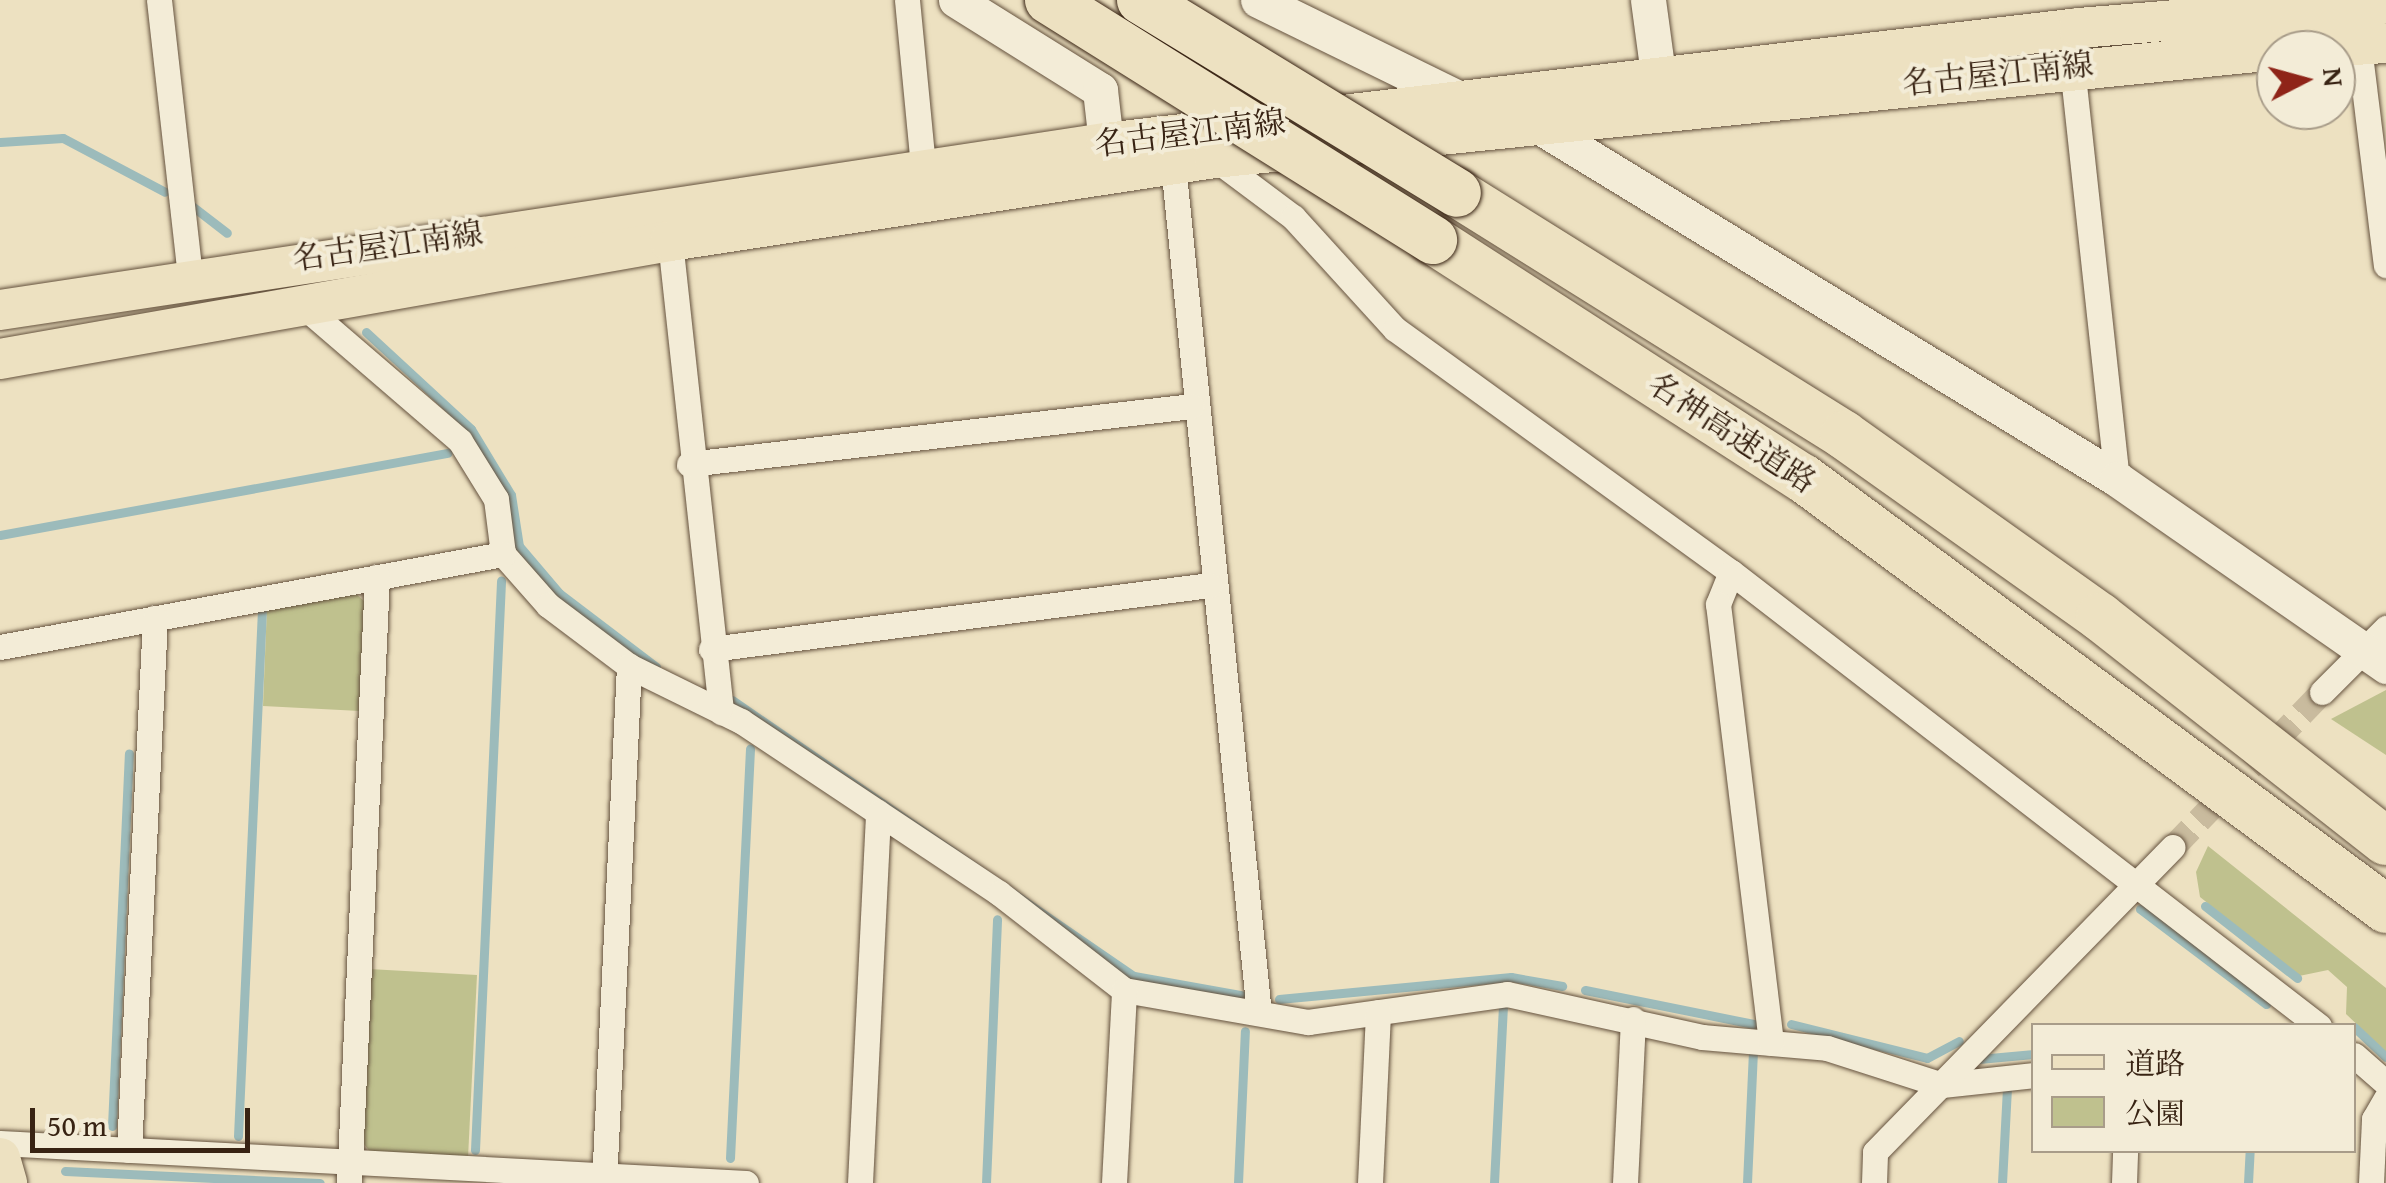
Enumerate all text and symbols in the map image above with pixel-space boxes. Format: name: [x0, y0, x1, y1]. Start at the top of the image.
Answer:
north arrow: [2256, 30, 2356, 130]
street label: 名古屋江南線: [1901, 45, 2095, 103]
text: N: [2313, 66, 2356, 88]
street label: 名古屋江南線: [1092, 102, 1288, 164]
street label: 名古屋江南線: [290, 214, 486, 278]
street label: 名神高速道路: [1641, 365, 1823, 501]
legend: [2031, 1023, 2356, 1153]
text: 道路: [2125, 1041, 2185, 1085]
scale bar: [35, 1088, 255, 1150]
text: 公園: [2125, 1091, 2185, 1135]
text: 50 m: [47, 1103, 107, 1147]

